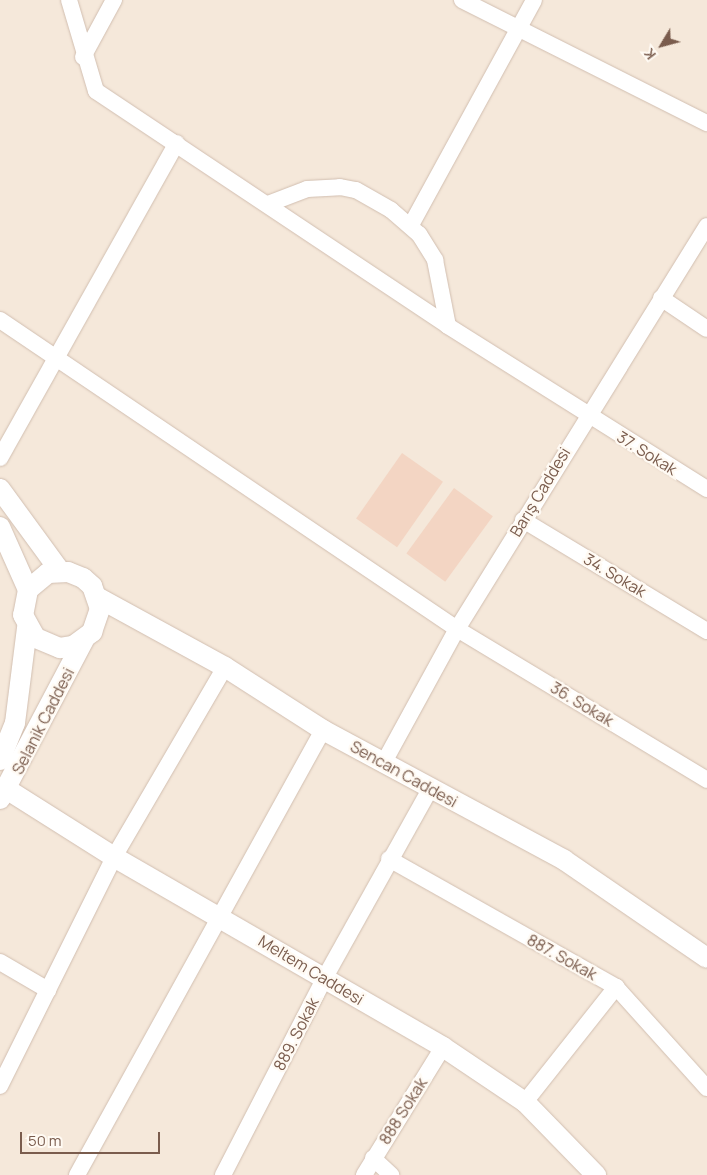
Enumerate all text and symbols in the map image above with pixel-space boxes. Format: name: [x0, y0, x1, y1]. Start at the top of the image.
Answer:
north arrow: [637, 20, 687, 70]
text: K: [639, 45, 660, 64]
street label: 37. Sokak: [613, 427, 681, 479]
street label: Barış Caddesi: [506, 444, 574, 540]
street label: 34. Sokak: [580, 549, 650, 601]
street label: Selanik Caddesi: [8, 665, 78, 777]
street label: 36. Sokak: [547, 678, 617, 730]
street label: Sencan Caddesi: [347, 737, 461, 811]
street label: 887. Sokak: [524, 930, 600, 984]
street label: Meltem Caddesi: [255, 931, 367, 1009]
street label: 889. Sokak: [269, 994, 323, 1074]
street label: 888 Sokak: [375, 1074, 431, 1148]
scale bar: [22, 1122, 162, 1154]
text: 50 m: [28, 1130, 62, 1151]

